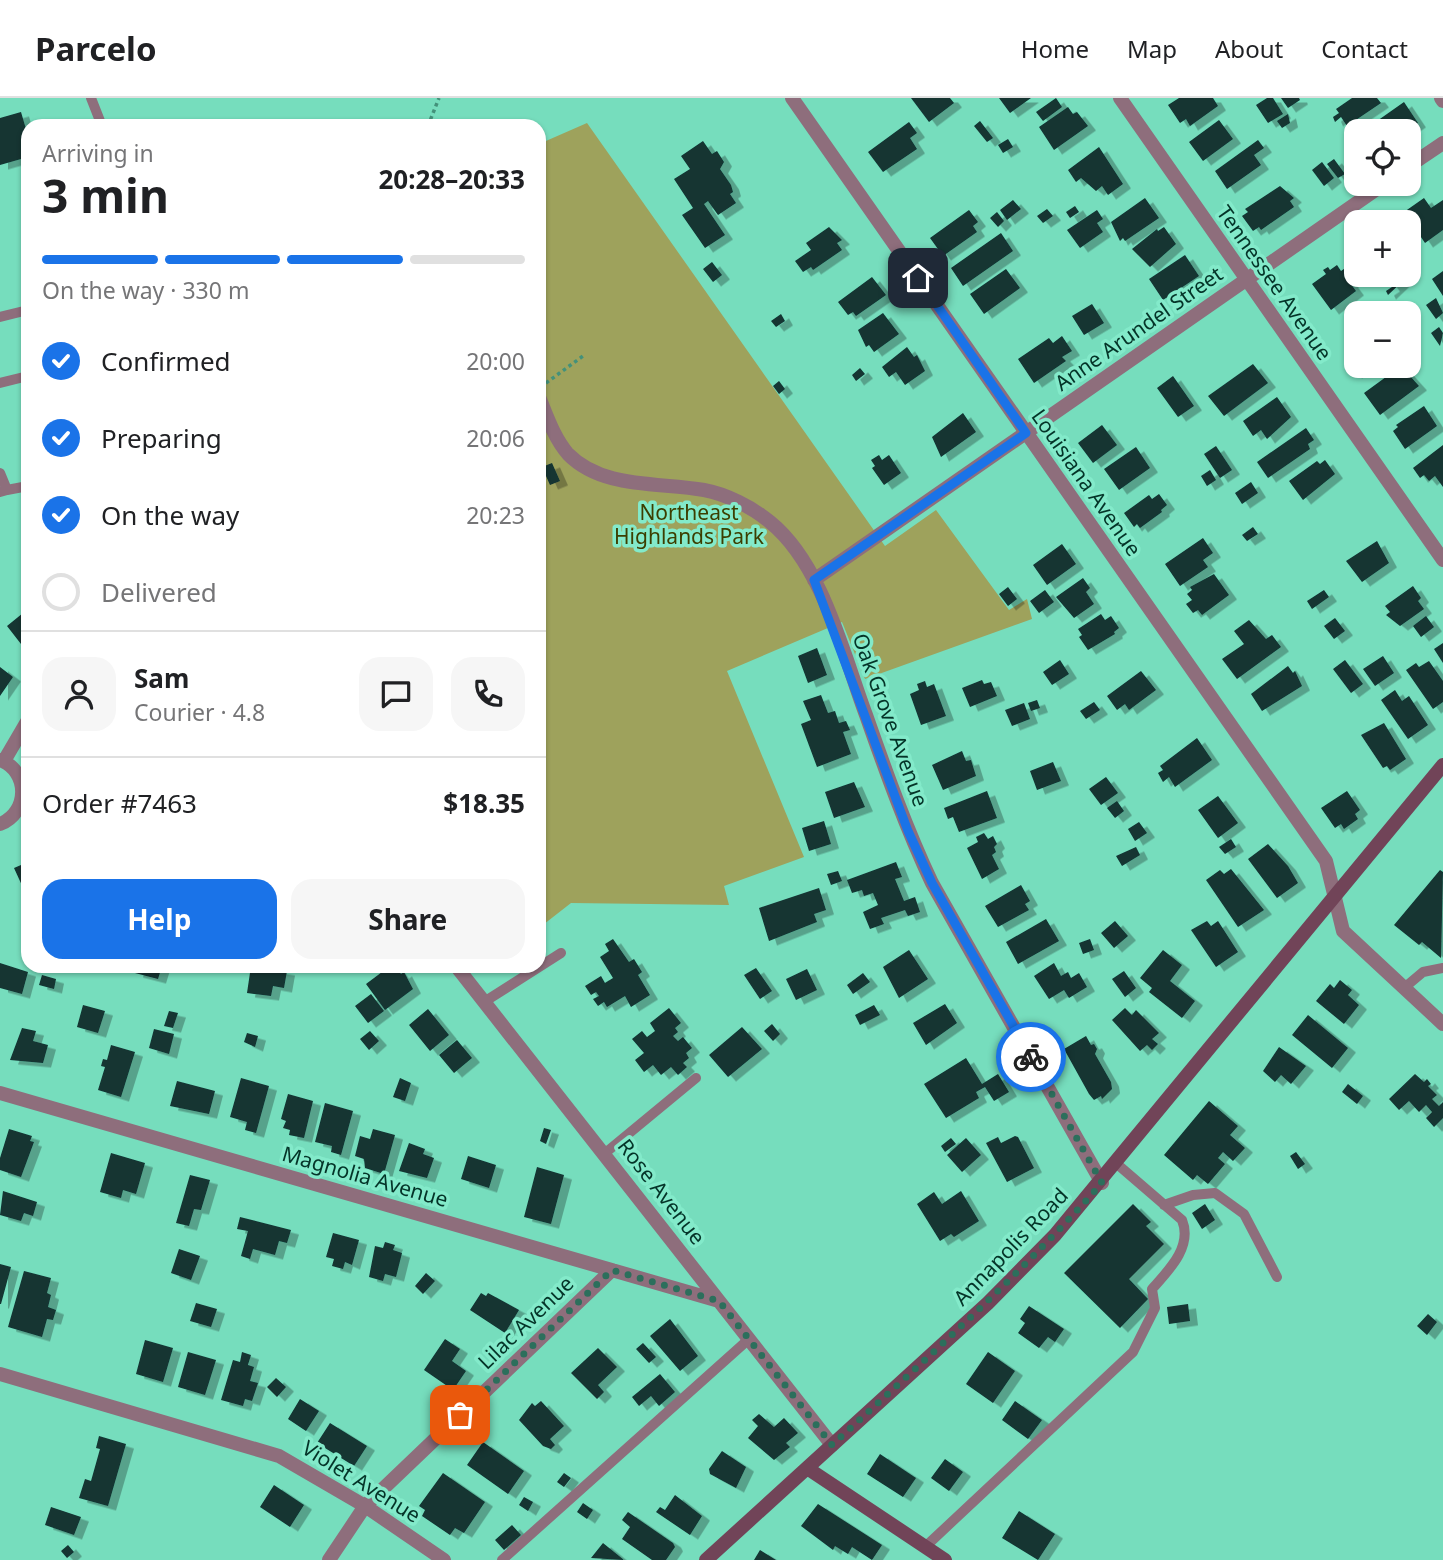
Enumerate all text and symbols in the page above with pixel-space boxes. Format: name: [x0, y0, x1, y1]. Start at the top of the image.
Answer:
text: Parcelo: [35, 26, 157, 71]
text: Home: [1021, 32, 1089, 65]
text: Map: [1127, 32, 1177, 65]
text: About: [1215, 32, 1283, 65]
text: Contact: [1321, 32, 1408, 65]
map controls: [1344, 119, 1421, 378]
button: locate: [1344, 119, 1421, 196]
text: Arriving in: [42, 137, 154, 169]
text: 20:28–20:33: [378, 161, 525, 197]
text: 3 min: [42, 164, 169, 226]
street label: Tennessee Avenue: [1211, 200, 1339, 365]
button: +: [1344, 210, 1421, 287]
pin: [888, 248, 948, 308]
icon: home: [899, 259, 937, 297]
street label: Anne Arundel Street: [1049, 259, 1228, 397]
text: On the way · 330 m: [42, 274, 249, 306]
button: −: [1344, 301, 1421, 378]
icon: check: [42, 342, 80, 380]
text: Confirmed: [101, 343, 231, 379]
text: 20:00: [466, 345, 525, 377]
street label: Louisiana Avenue: [1026, 403, 1148, 561]
icon: check: [42, 419, 80, 457]
text: Preparing: [101, 420, 222, 456]
text: 20:06: [466, 422, 525, 454]
icon: check: [42, 496, 80, 534]
text: On the way: [101, 497, 239, 533]
park label: Northeast Highlands Park: [614, 498, 765, 550]
text: 20:23: [466, 499, 525, 531]
text: Delivered: [101, 574, 217, 610]
street label: Oak Grove Avenue: [847, 629, 935, 810]
button: person: [42, 657, 116, 731]
button: chat: [359, 657, 433, 731]
button: phone: [451, 657, 525, 731]
text: Sam: [134, 660, 189, 696]
text: Courier · 4.8: [134, 696, 265, 728]
text: Order #7463: [42, 785, 197, 821]
text: $18.35: [443, 785, 525, 821]
button: Help: [42, 879, 277, 959]
button: Share: [291, 879, 525, 959]
courier: [996, 1022, 1066, 1092]
icon: bike: [1012, 1038, 1050, 1076]
street label: Rose Avenue: [612, 1133, 712, 1250]
street label: Magnolia Avenue: [279, 1139, 451, 1213]
street label: Annapolis Road: [947, 1181, 1074, 1311]
street label: Lilac Avenue: [471, 1270, 579, 1375]
pin: [430, 1385, 490, 1445]
icon: bag: [441, 1396, 479, 1434]
street label: Violet Avenue: [297, 1434, 426, 1529]

